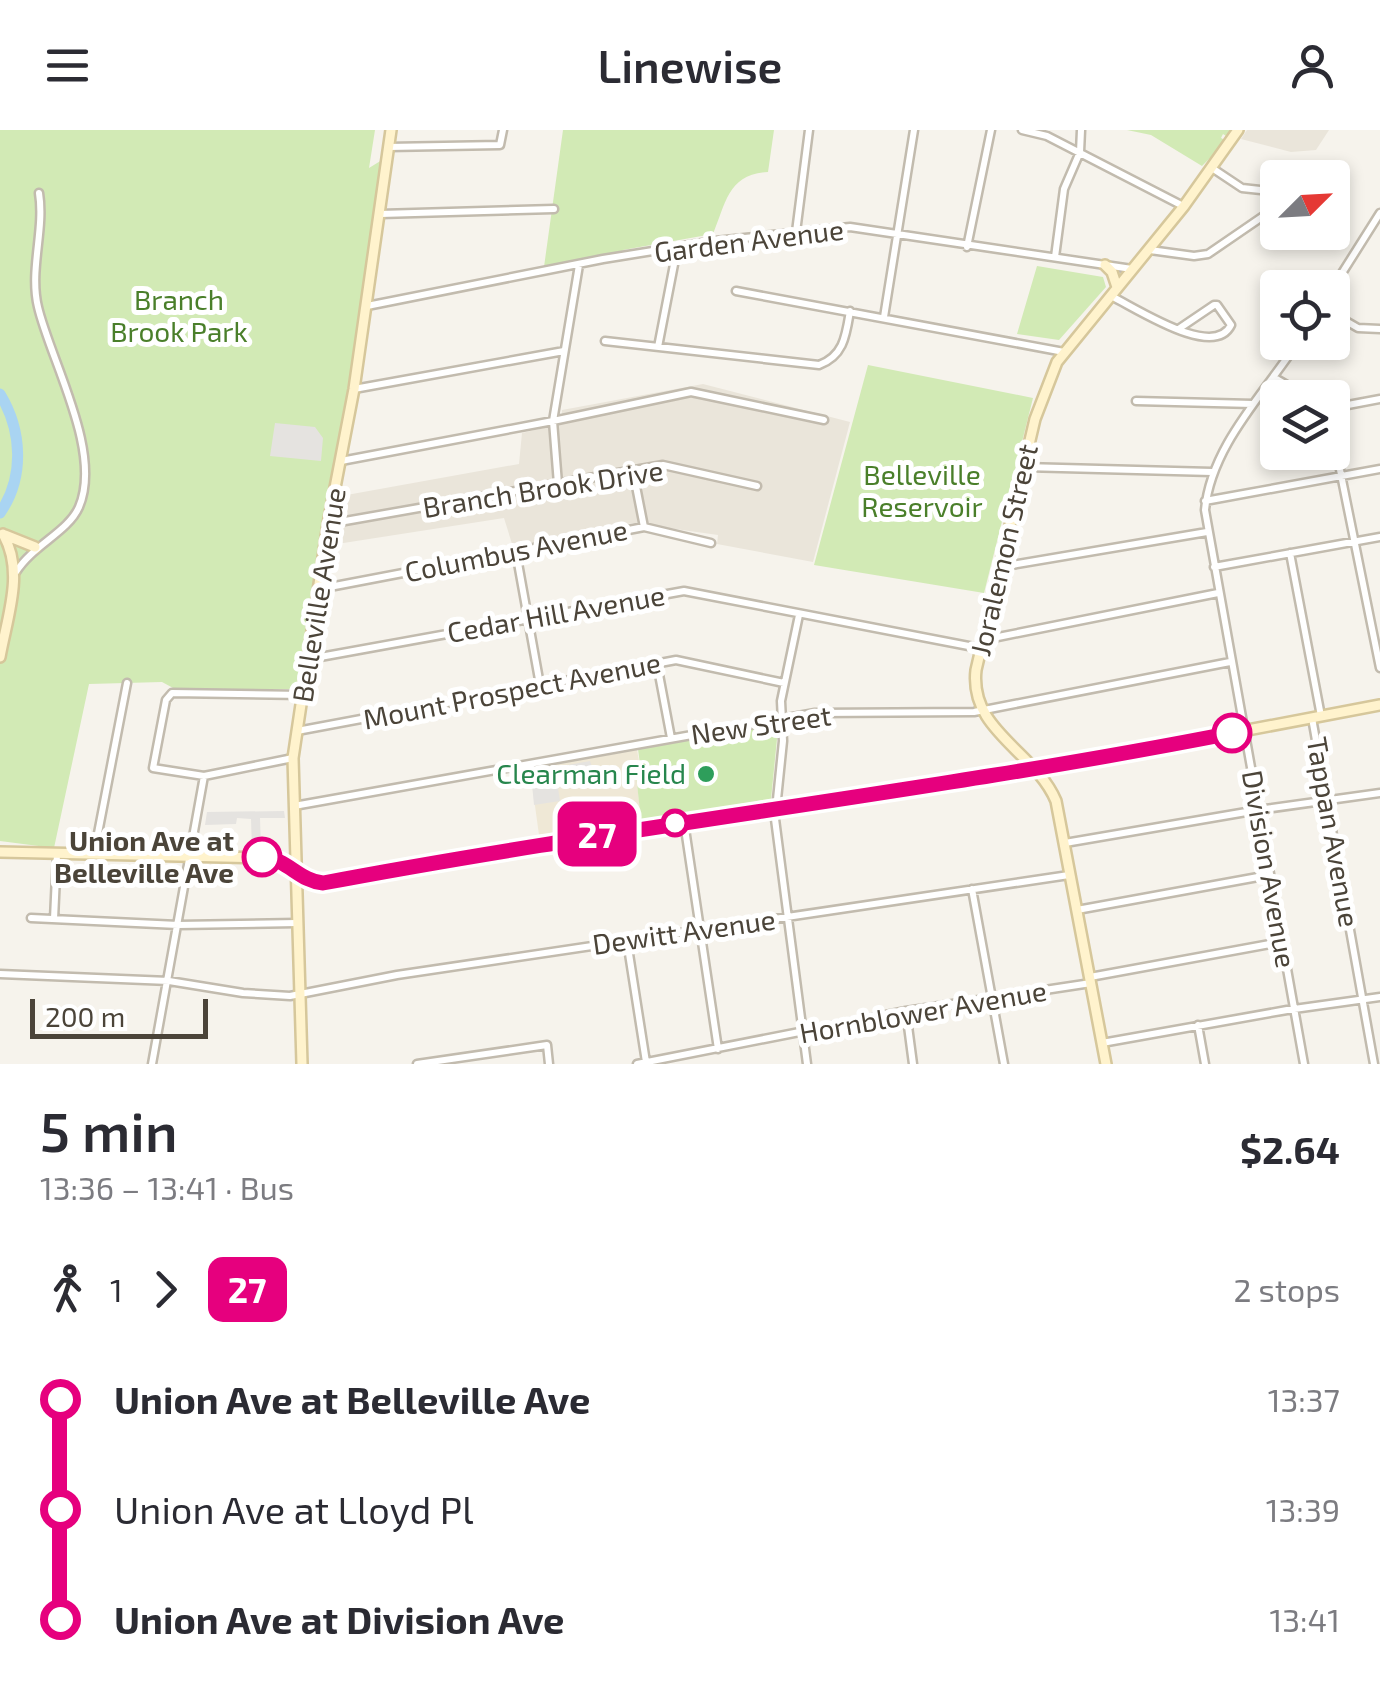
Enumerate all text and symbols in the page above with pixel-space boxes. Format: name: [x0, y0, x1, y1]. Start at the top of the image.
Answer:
icon: menu: [40, 38, 95, 93]
text: Linewise: [598, 38, 782, 92]
icon: person: [1285, 38, 1340, 93]
north arrow: [1260, 160, 1350, 250]
map controls: [1260, 160, 1350, 470]
street label: Garden Avenue: [652, 212, 846, 268]
button: locate: [1260, 270, 1350, 360]
park label: Branch Brook Park: [110, 282, 248, 348]
button: layers: [1260, 380, 1350, 470]
street label: Joralemon Street: [962, 441, 1044, 659]
street label: Branch Brook Drive: [420, 452, 666, 524]
park label: Belleville Reservoir: [861, 457, 983, 523]
street label: Belleville Avenue: [284, 485, 352, 705]
street label: Columbus Avenue: [402, 512, 630, 588]
street label: Cedar Hill Avenue: [444, 577, 667, 649]
street label: Mount Prospect Avenue: [360, 645, 663, 736]
street label: New Street: [689, 697, 833, 751]
unlabelled marker: [1213, 714, 1251, 752]
street label: Tappan Avenue: [1301, 734, 1367, 930]
place label: Clearman Field: [496, 756, 686, 790]
marker: Clearman Field: [695, 763, 717, 785]
street label: Division Avenue: [1236, 767, 1304, 970]
line badge: 27: [552, 802, 642, 866]
unlabelled marker: [662, 810, 688, 836]
text: 27: [578, 813, 616, 855]
place label: Union Ave at Belleville Ave: [54, 823, 234, 889]
marker: Union Ave at Belleville Ave: [243, 838, 281, 876]
street label: Dewitt Avenue: [590, 901, 778, 961]
street label: Hornblower Avenue: [797, 973, 1049, 1049]
scale bar: [30, 994, 208, 1038]
text: 200 m: [45, 999, 125, 1033]
text: 5 min: [40, 1097, 178, 1163]
text: $2.64: [1240, 1126, 1340, 1172]
text: 13:36 – 13:41 · Bus: [40, 1168, 294, 1206]
icon: walk: [40, 1262, 95, 1317]
icon: forward: [138, 1262, 193, 1317]
text: 27: [228, 1268, 267, 1310]
text: 1: [110, 1270, 123, 1308]
text: 2 stops: [1233, 1270, 1340, 1308]
text: Union Ave at Belleville Ave: [114, 1376, 590, 1422]
text: 13:37: [1268, 1380, 1340, 1418]
text: Union Ave at Lloyd Pl: [114, 1486, 474, 1532]
text: 13:39: [1266, 1490, 1340, 1528]
text: Union Ave at Division Ave: [114, 1596, 565, 1642]
text: 13:41: [1270, 1600, 1340, 1638]

